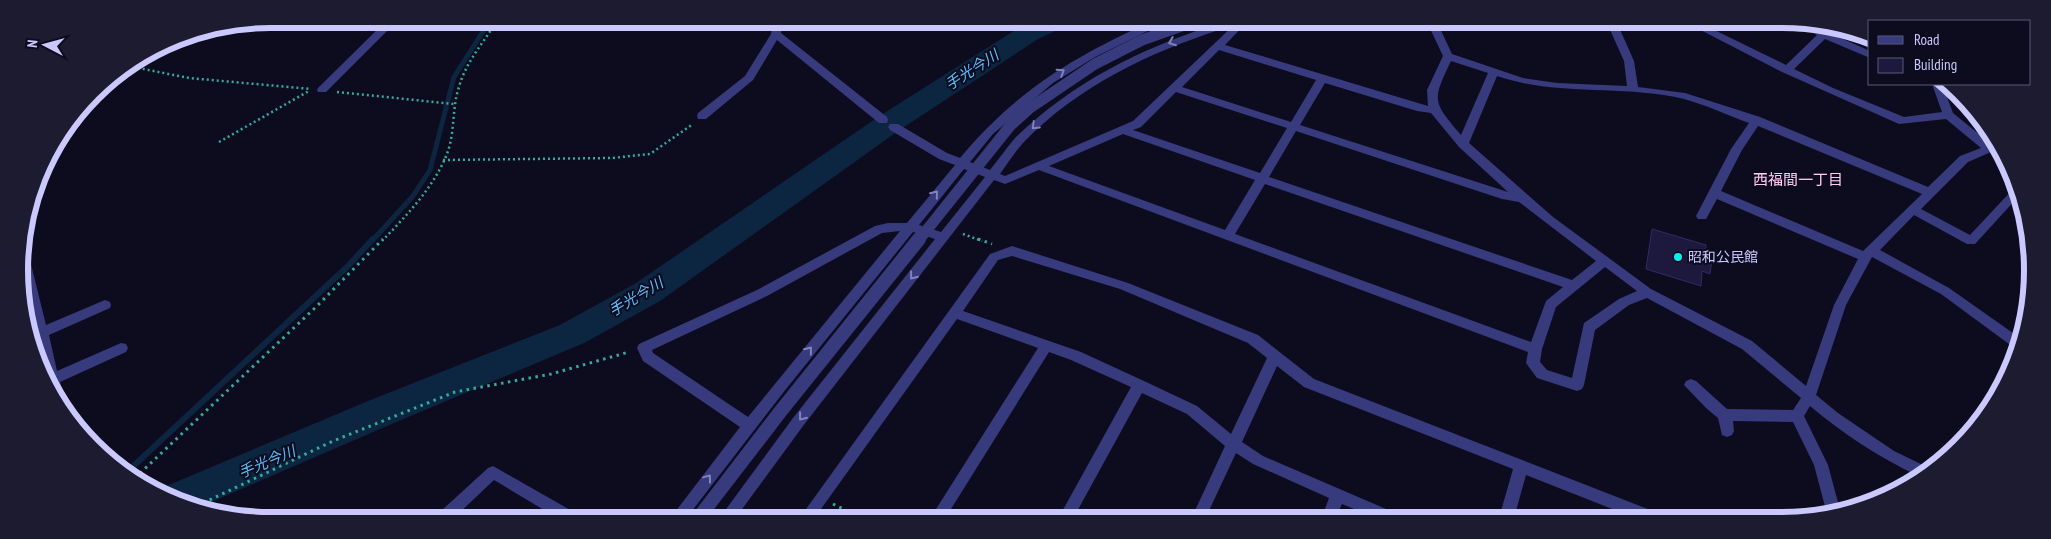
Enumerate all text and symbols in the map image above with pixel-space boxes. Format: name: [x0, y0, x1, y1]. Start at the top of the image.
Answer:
north arrow: [20, 20, 70, 70]
legend: [1868, 20, 2031, 85]
text: Road: [1914, 30, 1940, 49]
one-way arrow: [1168, 36, 1177, 46]
text: N: [23, 39, 41, 48]
water label: 手光今川: [941, 44, 1004, 94]
text: Building: [1914, 55, 1957, 74]
one-way arrow: [1055, 68, 1064, 78]
one-way arrow: [1031, 120, 1040, 129]
district label: 西福間一丁目: [1753, 170, 1843, 189]
one-way arrow: [929, 191, 937, 200]
place label: 昭和公民館: [1688, 248, 1758, 266]
marker: 昭和公民館: [1672, 251, 1684, 263]
one-way arrow: [911, 270, 919, 279]
water label: 手光今川: [605, 272, 668, 320]
one-way arrow: [803, 347, 811, 356]
one-way arrow: [799, 411, 808, 421]
water label: 手光今川: [235, 440, 300, 482]
one-way arrow: [703, 475, 711, 484]

